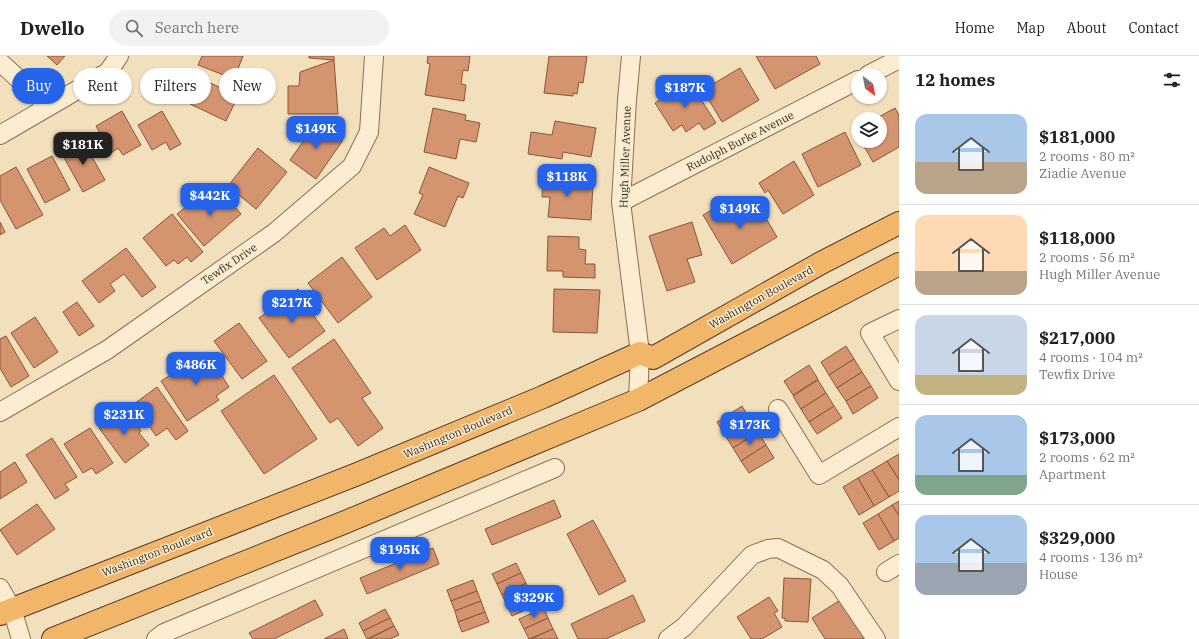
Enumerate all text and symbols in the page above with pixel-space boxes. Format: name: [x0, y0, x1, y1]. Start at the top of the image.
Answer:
search box: [109, 10, 389, 46]
text: Dwello: [20, 16, 85, 40]
icon: search: [123, 17, 145, 39]
text: Search here: [155, 18, 239, 37]
text: Home: [955, 19, 994, 37]
text: Map: [1016, 19, 1045, 37]
text: About: [1067, 19, 1106, 37]
text: Contact: [1128, 19, 1179, 37]
chip: Buy: [12, 68, 65, 104]
chip: Rent: [73, 68, 132, 104]
chip: Filters: [140, 68, 211, 104]
chip: New: [219, 68, 276, 104]
north arrow: [851, 68, 887, 104]
map controls: [851, 68, 887, 148]
text: 12 homes: [915, 69, 995, 91]
icon: filters: [1161, 69, 1183, 91]
pin: $187K: [657, 75, 713, 109]
text: $187K: [664, 79, 706, 96]
street label: Hugh Miller Avenue: [616, 105, 634, 208]
street label: Rudolph Burke Avenue: [684, 108, 796, 174]
button: layers: [851, 112, 887, 148]
pin: $149K: [288, 116, 344, 150]
text: $149K: [295, 120, 337, 137]
text: $181,000: [1039, 126, 1115, 148]
icon: home: [947, 130, 995, 178]
pin: $181K: [55, 132, 111, 166]
text: $181K: [62, 136, 104, 153]
text: 2 rooms · 80 m²: [1039, 148, 1135, 165]
pin: $118K: [539, 164, 595, 198]
text: Ziadie Avenue: [1039, 165, 1126, 182]
text: $118K: [546, 168, 588, 185]
pin: $442K: [182, 183, 238, 217]
text: $442K: [189, 187, 231, 204]
pin: $149K: [712, 196, 768, 230]
text: $149K: [719, 200, 761, 217]
text: $118,000: [1039, 227, 1115, 249]
icon: home: [947, 231, 995, 279]
street label: Tewfix Drive: [198, 240, 260, 288]
text: 2 rooms · 56 m²: [1039, 249, 1135, 266]
street label: Washington Boulevard: [706, 262, 816, 332]
text: Hugh Miller Avenue: [1039, 266, 1160, 283]
pin: $217K: [264, 290, 320, 324]
text: $217K: [271, 294, 313, 311]
text: $217,000: [1039, 327, 1115, 349]
icon: home: [947, 331, 995, 379]
text: 4 rooms · 104 m²: [1039, 349, 1143, 366]
pin: $486K: [168, 352, 224, 386]
text: $486K: [175, 356, 217, 373]
text: Tewfix Drive: [1039, 366, 1115, 383]
pin: $231K: [96, 402, 152, 436]
street label: Washington Boulevard: [401, 403, 515, 461]
text: $231K: [103, 406, 145, 423]
pin: $173K: [722, 412, 778, 446]
text: $173K: [729, 416, 771, 433]
text: $173,000: [1039, 427, 1115, 449]
icon: home: [947, 431, 995, 479]
text: 2 rooms · 62 m²: [1039, 449, 1135, 466]
text: Apartment: [1039, 466, 1106, 483]
street label: Washington Boulevard: [100, 524, 215, 580]
text: $329,000: [1039, 527, 1115, 549]
icon: home: [947, 531, 995, 579]
pin: $195K: [372, 537, 428, 571]
text: $195K: [379, 541, 421, 558]
text: 4 rooms · 136 m²: [1039, 549, 1143, 566]
text: House: [1039, 566, 1078, 583]
pin: $329K: [506, 585, 562, 619]
text: $329K: [513, 589, 555, 606]

